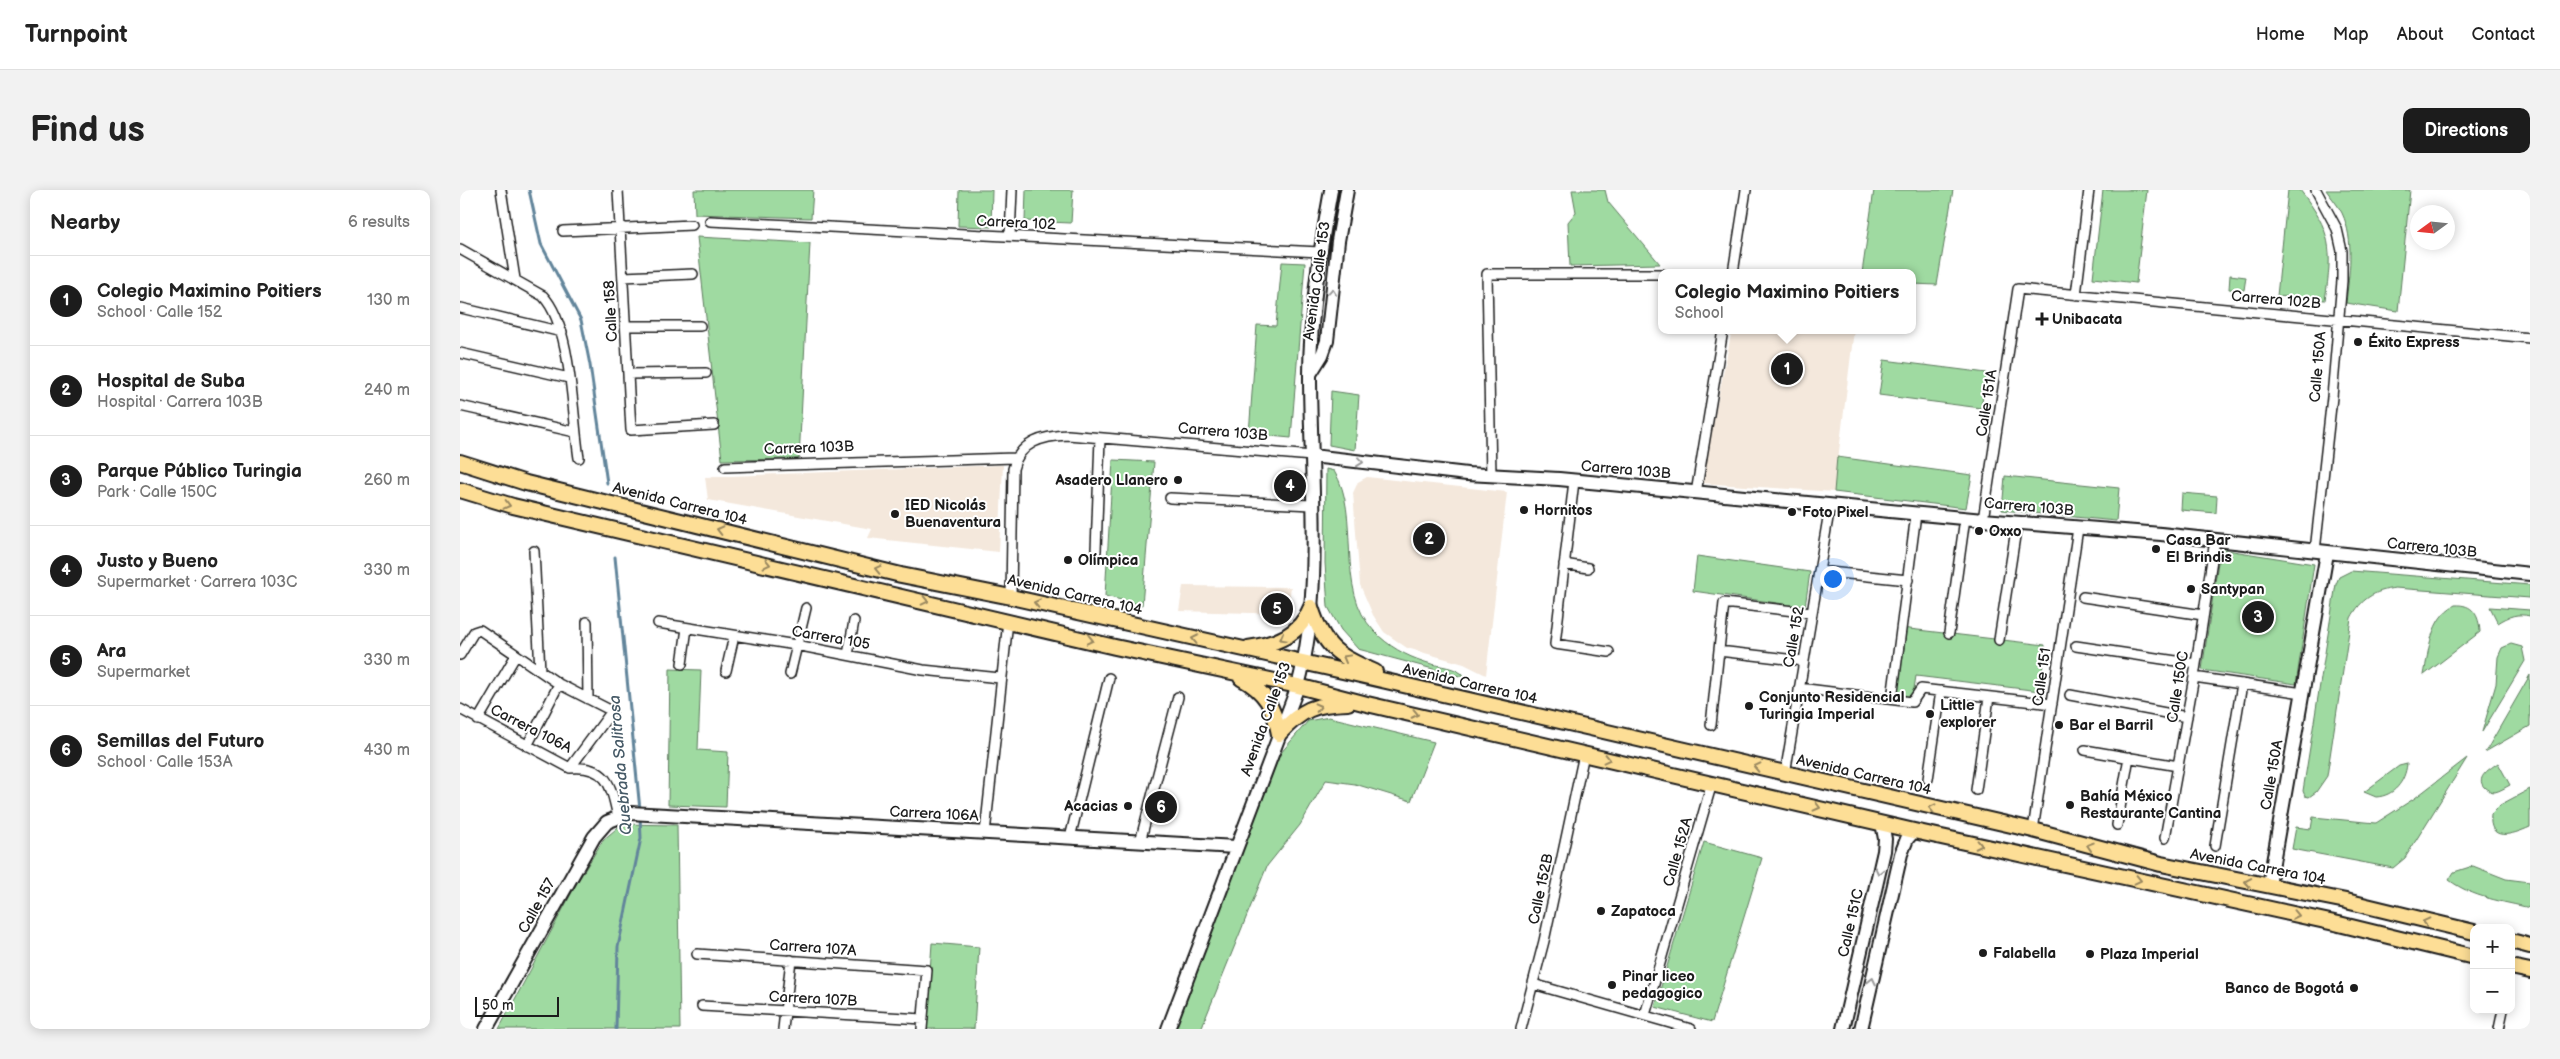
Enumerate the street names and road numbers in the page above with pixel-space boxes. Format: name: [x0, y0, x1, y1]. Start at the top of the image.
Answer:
street label: Carrera 102: [976, 211, 1056, 235]
street label: Avenida Calle 153: [1299, 220, 1335, 342]
street label: Calle 158: [600, 279, 622, 342]
street label: Carrera 102B: [2230, 287, 2322, 313]
street label: Calle 150A: [2305, 330, 2331, 403]
street label: Calle 151A: [1972, 367, 2002, 438]
street label: Carrera 103B: [1177, 419, 1269, 445]
street label: Carrera 103B: [764, 437, 854, 459]
street label: Carrera 103B: [1580, 457, 1672, 483]
street label: Avenida Carrera 104: [611, 478, 749, 530]
street label: Carrera 103B: [1983, 494, 2075, 520]
street label: Carrera 103B: [2386, 534, 2478, 562]
street label: Avenida Carrera 104: [1006, 570, 1144, 620]
street label: Calle 152: [1779, 605, 1809, 669]
street label: Carrera 105: [790, 622, 872, 654]
street label: Calle 151: [2028, 647, 2056, 707]
street label: Calle 150C: [2163, 649, 2193, 724]
street label: Avenida Calle 153: [1237, 659, 1295, 779]
street label: Avenida Carrera 104: [1401, 659, 1539, 709]
street label: Carrera 106A: [487, 700, 576, 758]
street label: Calle 150A: [2256, 738, 2288, 812]
street label: Avenida Carrera 104: [1795, 750, 1933, 800]
street label: Carrera 106A: [889, 802, 980, 826]
street label: Calle 152A: [1659, 814, 1697, 889]
street label: Avenida Carrera 104: [2189, 845, 2327, 889]
street label: Calle 152B: [1524, 852, 1558, 926]
street label: Calle 157: [514, 874, 560, 937]
street label: Calle 151C: [1834, 887, 1868, 959]
street label: Carrera 107A: [769, 935, 858, 961]
street label: Carrera 107B: [768, 987, 858, 1011]

